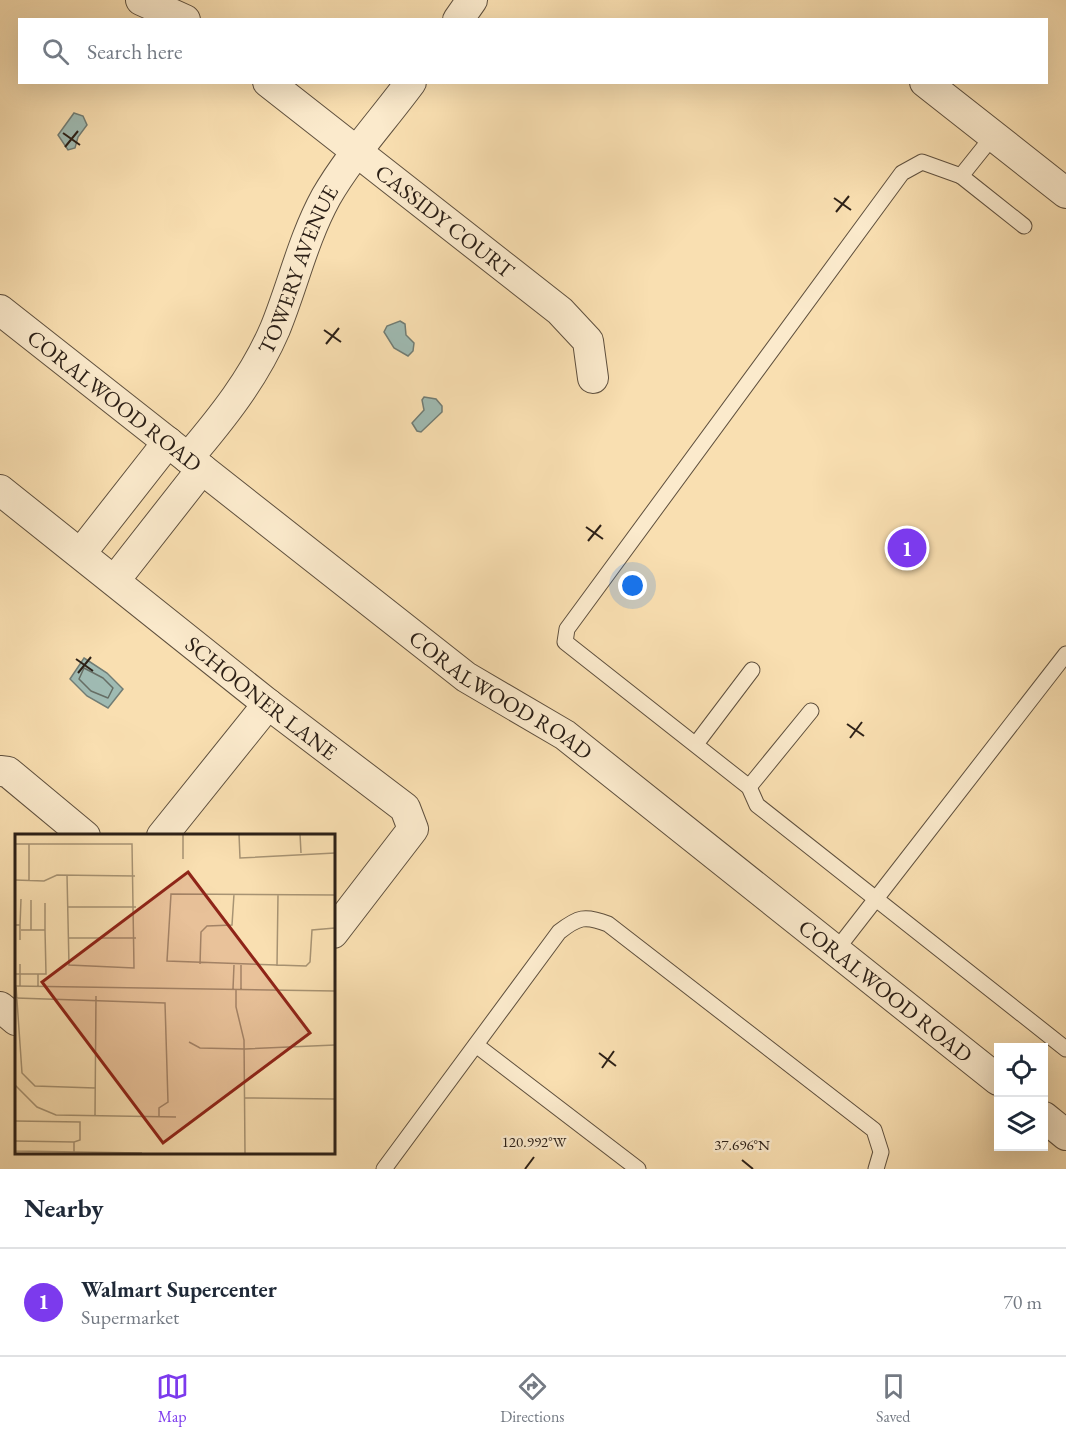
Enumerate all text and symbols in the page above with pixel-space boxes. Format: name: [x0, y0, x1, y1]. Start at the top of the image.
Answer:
search box: [18, 18, 1048, 84]
icon: search: [39, 35, 72, 68]
text: Search here: [87, 37, 182, 66]
street label: CASSIDY COURT: [369, 158, 520, 285]
street label: TOWERY AVENUE: [251, 180, 345, 359]
street label: CORALWOOD ROAD: [21, 323, 208, 479]
pin: 1: [888, 526, 926, 570]
your location: [618, 571, 647, 600]
street label: CORALWOOD ROAD: [403, 624, 598, 766]
street label: SCHOONER LANE: [179, 630, 343, 767]
inset map: [15, 834, 334, 1154]
street label: CORALWOOD ROAD: [792, 913, 978, 1069]
map controls: [994, 1043, 1048, 1151]
button: locate: [994, 1043, 1048, 1097]
button: layers: [994, 1097, 1048, 1151]
text: 120.992°W: [502, 1132, 567, 1151]
text: 37.696°N: [714, 1135, 770, 1154]
text: Nearby: [24, 1191, 104, 1225]
text: Walmart Supercenter: [81, 1275, 277, 1304]
text: 1: [38, 1289, 49, 1315]
text: 70 m: [1003, 1289, 1042, 1315]
text: Supermarket: [81, 1304, 179, 1330]
tab: Map: [156, 1370, 189, 1427]
tab: Directions: [500, 1370, 565, 1427]
tab: Saved: [876, 1370, 910, 1427]

